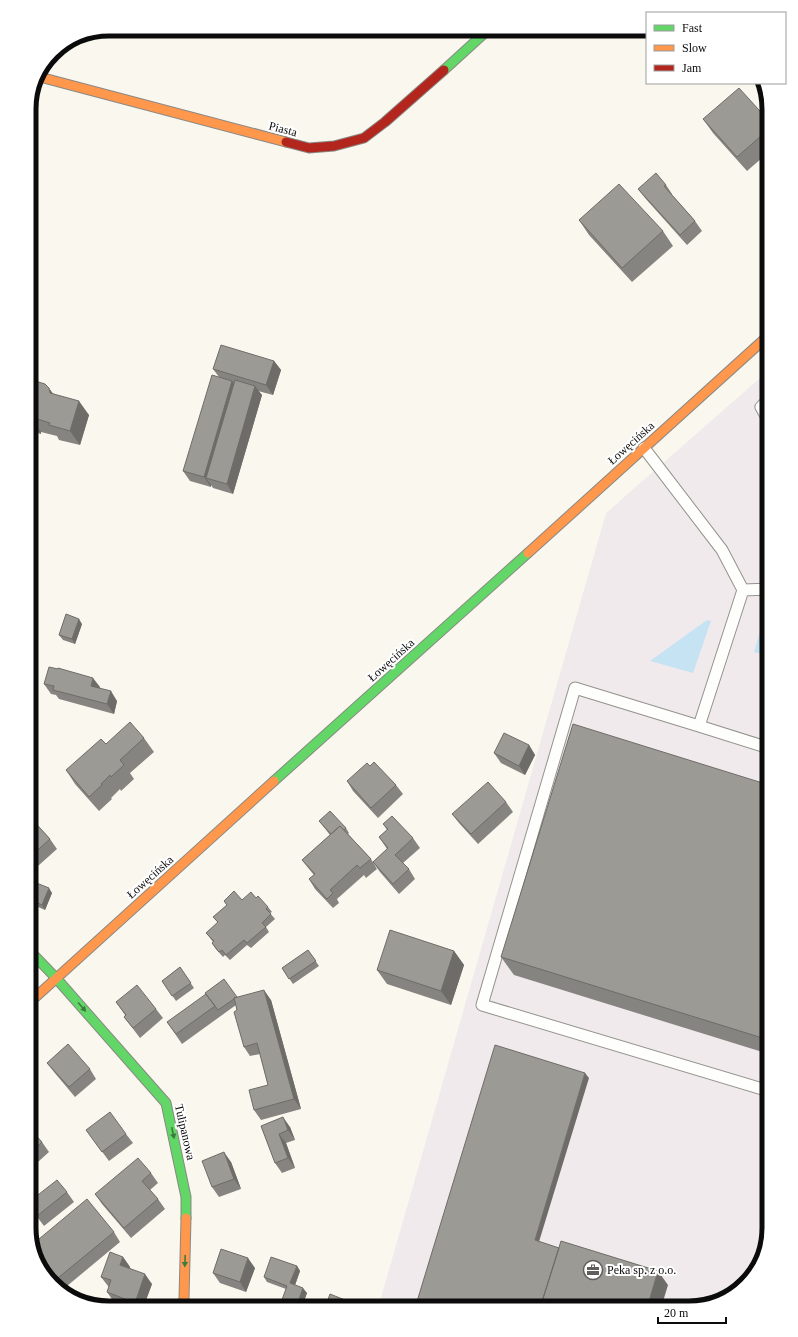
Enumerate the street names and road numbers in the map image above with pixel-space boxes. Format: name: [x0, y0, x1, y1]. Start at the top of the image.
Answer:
street label: Piasta: [267, 119, 299, 140]
street label: Łowęcińska: [605, 418, 658, 468]
street label: Łowęcińska: [365, 635, 418, 685]
street label: Łowęcińska: [124, 852, 177, 902]
street label: Tulipanowa: [172, 1103, 198, 1162]

